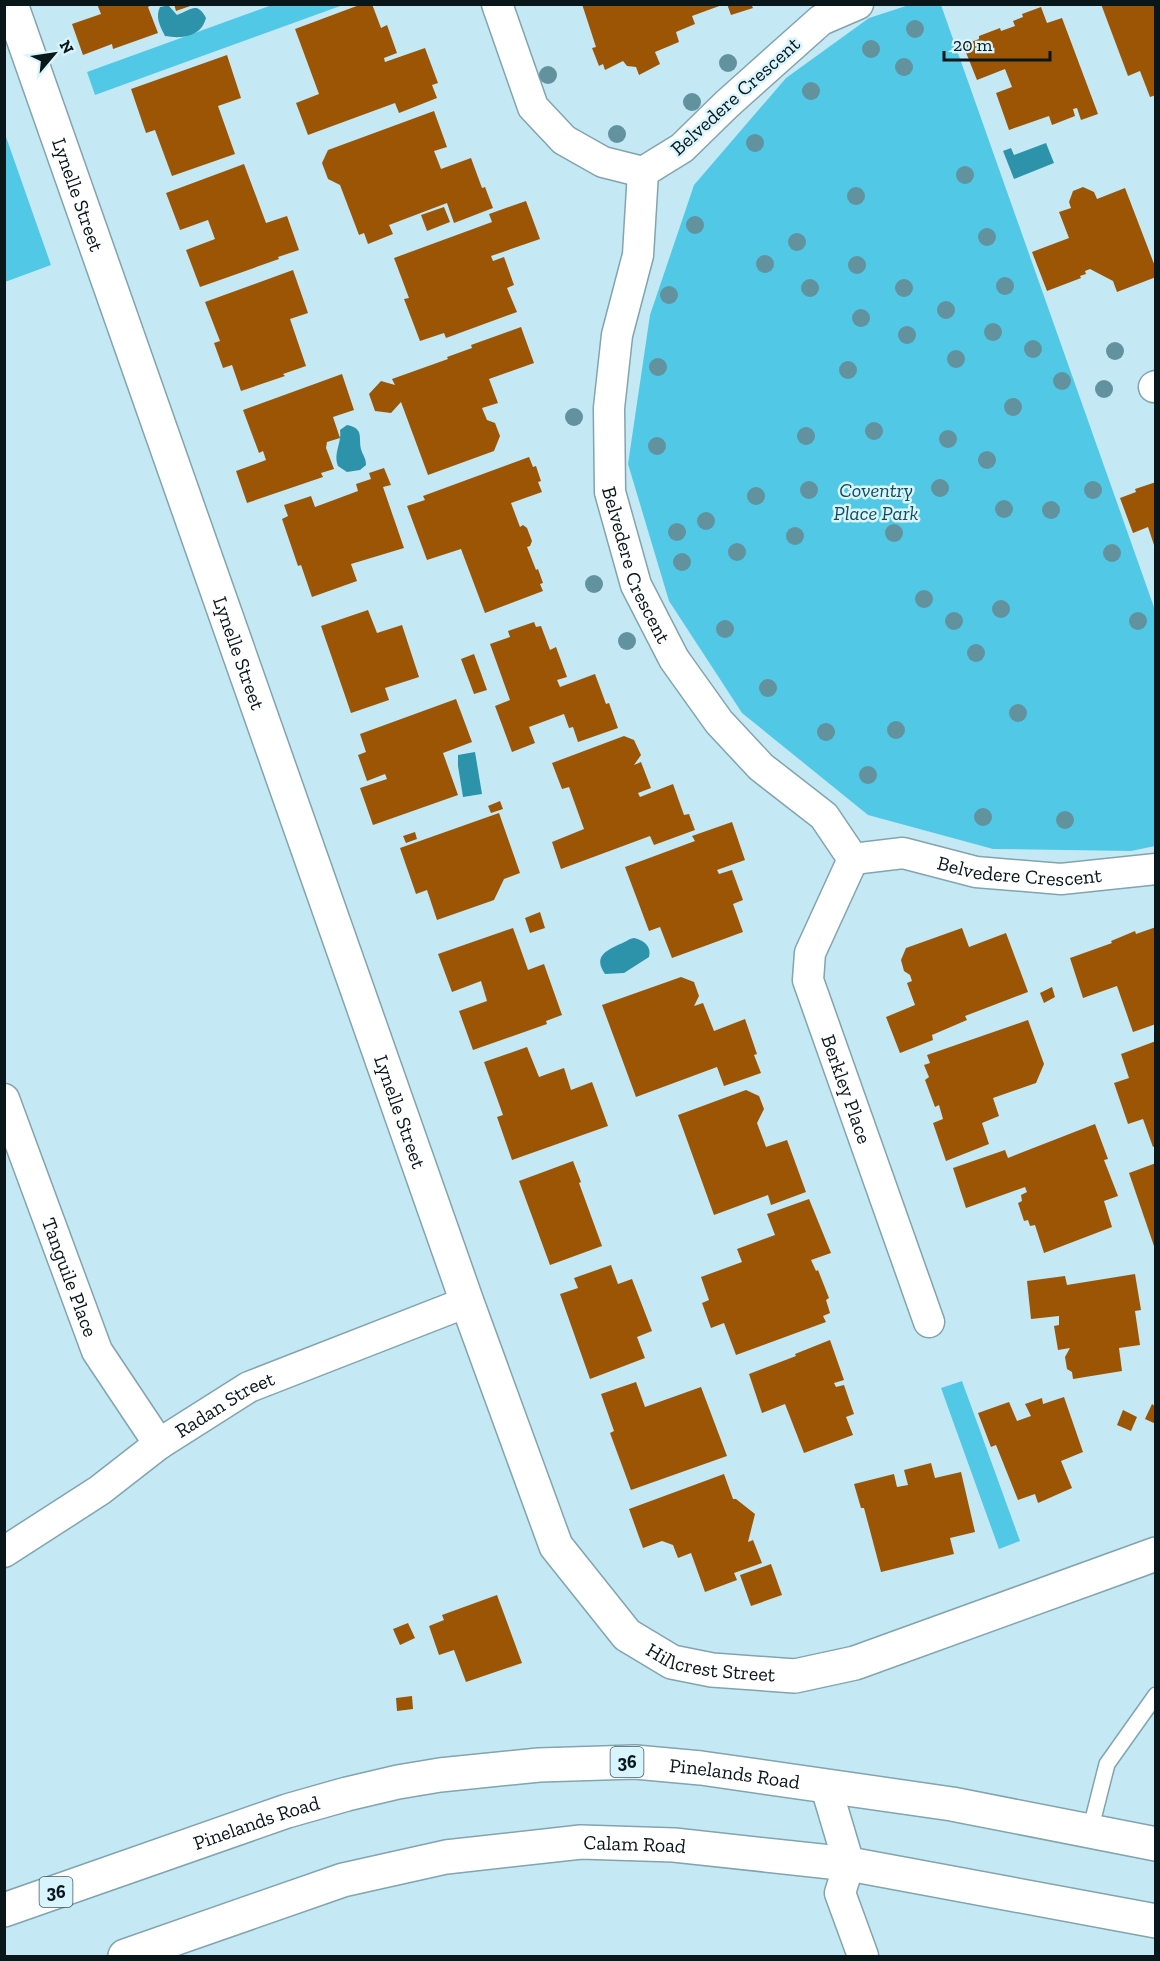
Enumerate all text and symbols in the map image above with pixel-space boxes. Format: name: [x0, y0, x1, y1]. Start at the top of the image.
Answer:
north arrow: [24, 24, 84, 84]
scale bar: [944, 24, 1050, 62]
street label: Belvedere Crescent: [665, 31, 805, 160]
text: 20 m: [953, 34, 993, 56]
text: N: [55, 37, 78, 57]
street label: Lynelle Street: [47, 135, 109, 255]
park label: Coventry Place Park: [834, 478, 918, 525]
street label: Belvedere Crescent: [597, 484, 676, 648]
street label: Lynelle Street: [208, 593, 270, 714]
street label: Belvedere Crescent: [935, 850, 1104, 891]
street label: Berkley Place: [816, 1031, 877, 1147]
street label: Lynelle Street: [369, 1052, 431, 1172]
street label: Tanguile Place: [37, 1214, 103, 1340]
street label: Radan Street: [170, 1366, 278, 1443]
street label: Hillcrest Street: [642, 1637, 777, 1687]
road number: 36: [610, 1747, 644, 1777]
street label: Pinelands Road: [668, 1753, 802, 1794]
street label: Pinelands Road: [190, 1790, 322, 1855]
street label: Calam Road: [583, 1830, 687, 1858]
road number: 36: [40, 1877, 72, 1907]

